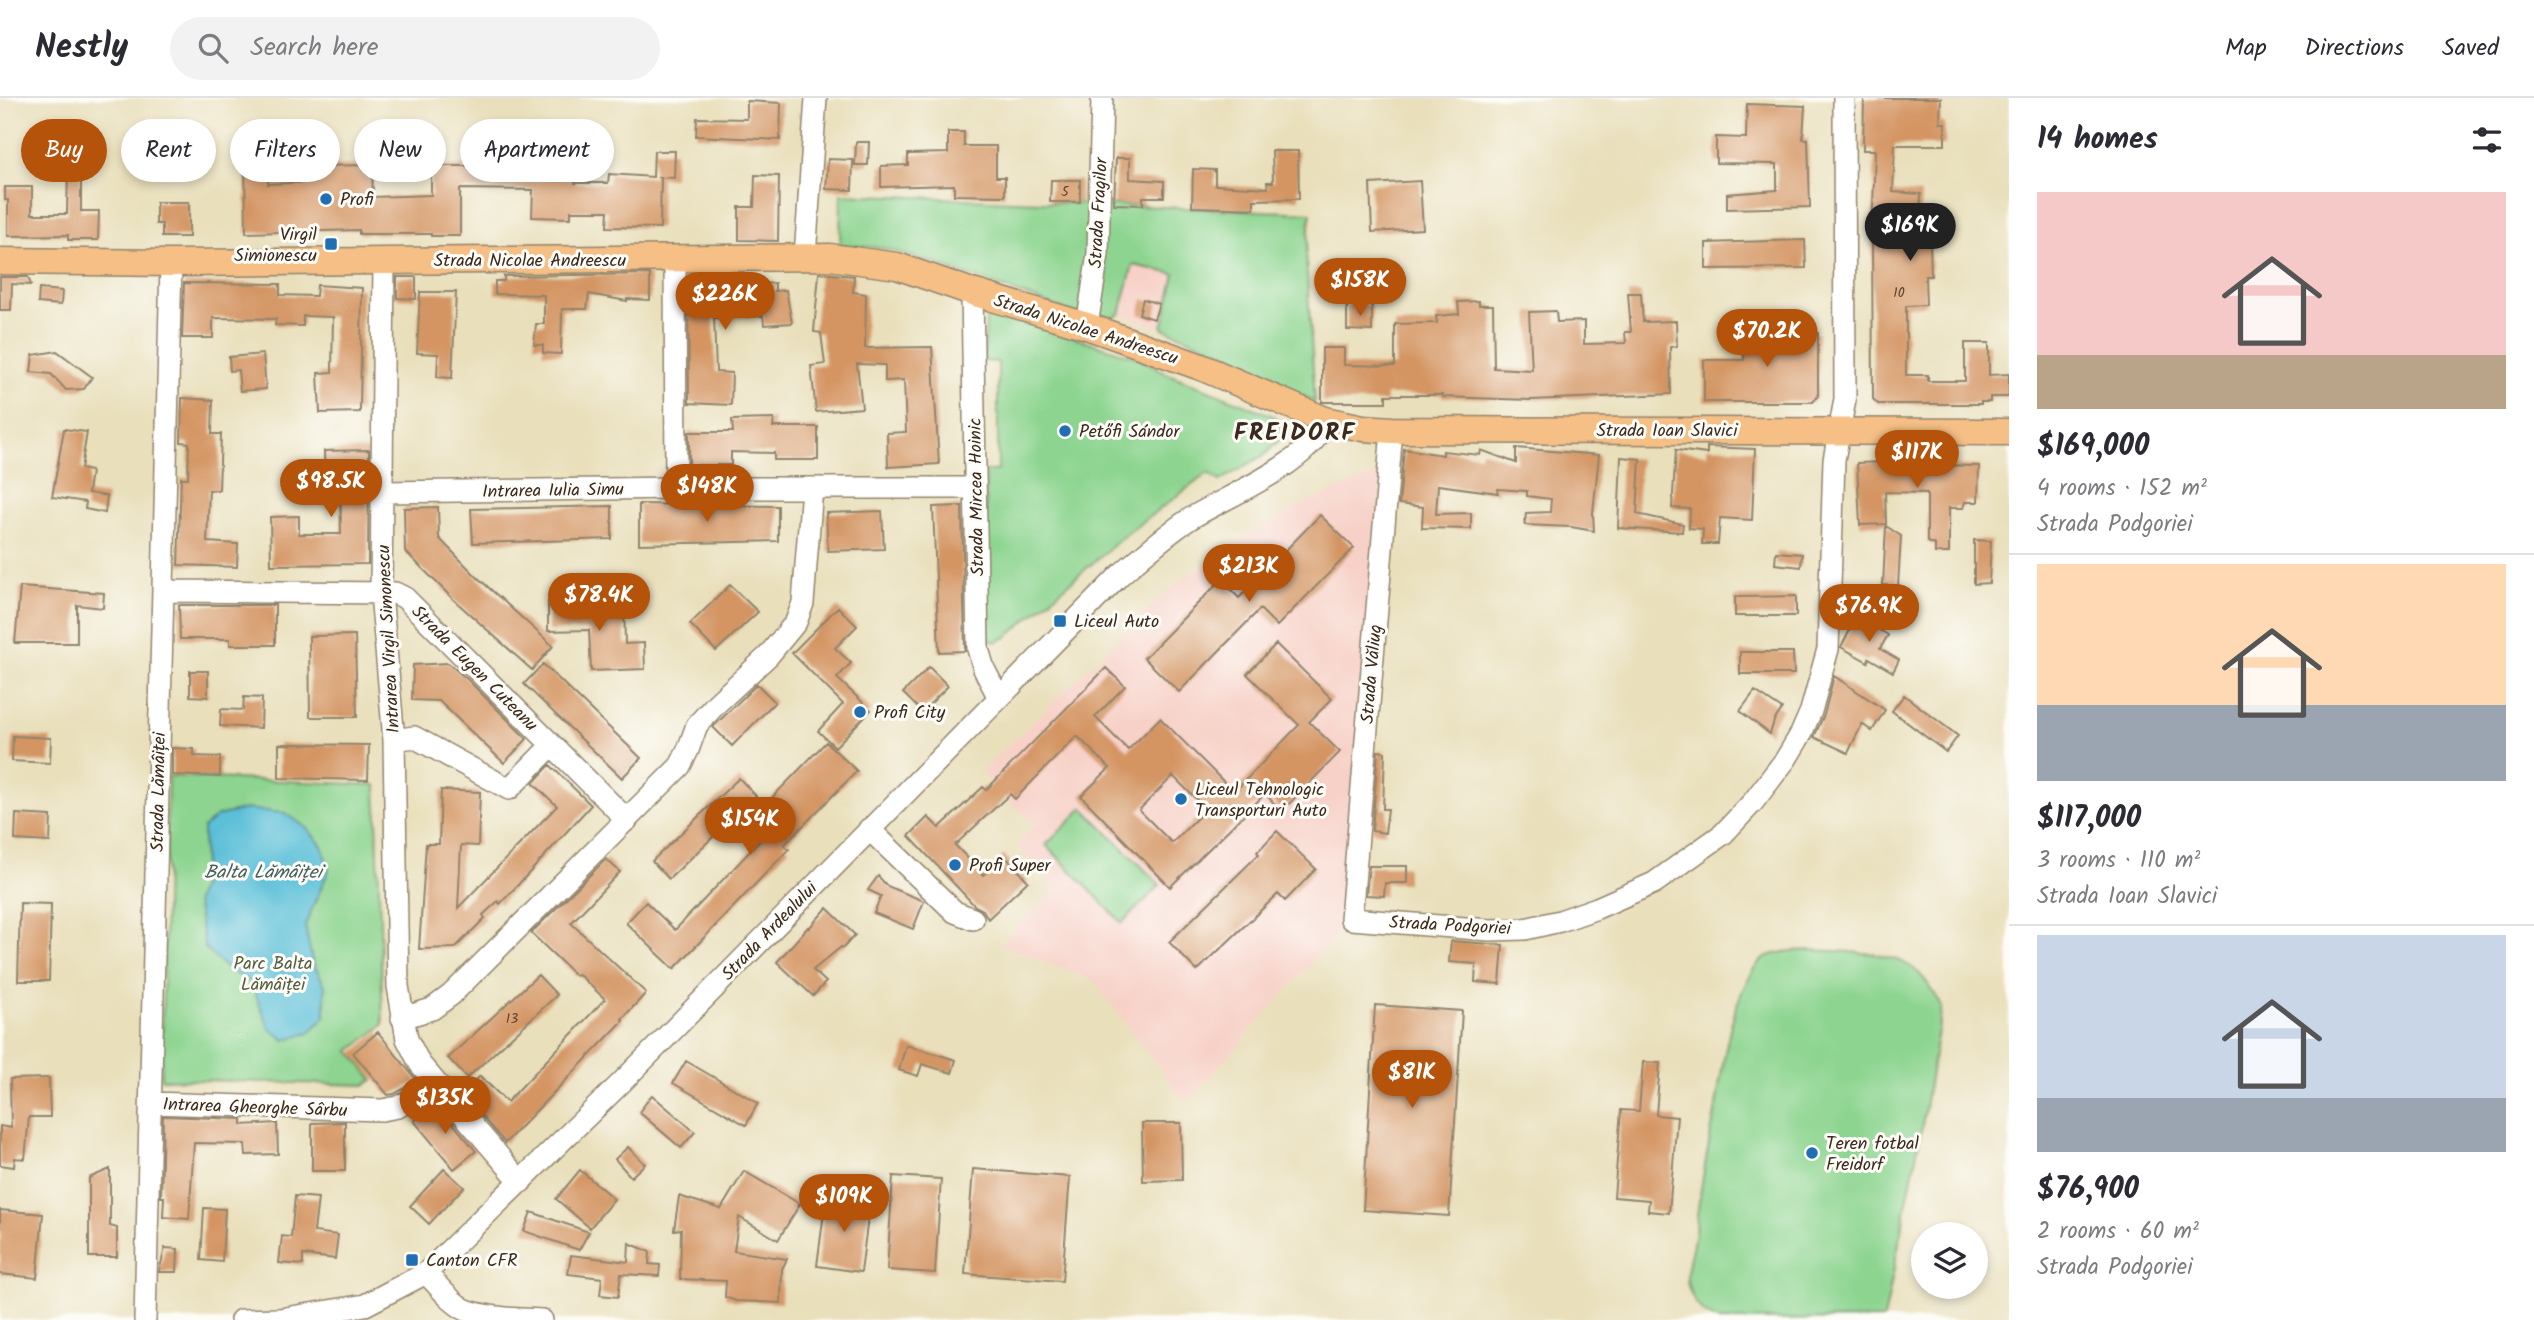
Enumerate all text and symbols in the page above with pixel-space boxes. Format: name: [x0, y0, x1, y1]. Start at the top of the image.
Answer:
search box: [170, 17, 660, 80]
text: Nestly: [35, 22, 128, 75]
text: Search here: [250, 27, 378, 69]
icon: search: [194, 29, 232, 67]
text: Map: [2225, 29, 2267, 68]
text: Directions: [2305, 29, 2404, 68]
text: Saved: [2442, 29, 2499, 68]
text: 14 homes: [2037, 116, 2158, 164]
chip: Buy: [21, 119, 107, 182]
chip: Rent: [121, 119, 216, 182]
chip: Filters: [230, 119, 340, 182]
chip: New: [354, 119, 446, 182]
chip: Apartment: [460, 119, 614, 182]
icon: filters: [2468, 121, 2506, 159]
street label: Strada Fragilor: [1082, 156, 1117, 269]
house number: 5: [1061, 181, 1070, 203]
place label: Profi: [340, 186, 374, 215]
marker: Profi: [318, 191, 334, 207]
pin: $169K: [1861, 204, 1959, 263]
text: $169K: [1881, 208, 1939, 244]
place label: Virgil Simionescu: [234, 221, 318, 271]
marker: Virgil Simionescu: [323, 236, 339, 252]
icon: home: [2209, 238, 2335, 364]
street label: Strada Nicolae Andreescu: [434, 247, 627, 276]
pin: $158K: [1311, 258, 1409, 318]
text: $158K: [1330, 263, 1390, 299]
pin: $226K: [676, 272, 774, 332]
text: $226K: [692, 277, 758, 313]
house number: 10: [1893, 282, 1905, 304]
street label: Strada Nicolae Andreescu: [990, 287, 1182, 374]
pin: $70.2K: [1710, 310, 1824, 369]
text: $70.2K: [1733, 314, 1801, 350]
district label: FREIDORF: [1234, 414, 1356, 453]
street label: Strada Ioan Slavici: [1596, 417, 1738, 446]
street label: Strada Mircea Hoinic: [962, 418, 993, 576]
place label: Petőfi Sándor: [1079, 418, 1180, 447]
marker: Petőfi Sándor: [1057, 423, 1073, 439]
text: $169,000: [2037, 423, 2149, 471]
pin: $117K: [1868, 430, 1966, 490]
text: $117K: [1891, 435, 1943, 471]
pin: $98.5K: [274, 460, 388, 519]
text: $98.5K: [296, 464, 366, 500]
pin: $148K: [658, 464, 756, 524]
text: $148K: [677, 469, 737, 505]
text: 4 rooms · 152 m²: [2037, 471, 2207, 507]
street label: Intrarea Iulia Simu: [482, 476, 624, 507]
text: Strada Podgoriei: [2037, 507, 2193, 543]
street label: Intrarea Virgil Simonescu: [370, 544, 409, 734]
pin: $213K: [1200, 545, 1298, 604]
text: $213K: [1219, 549, 1279, 585]
pin: $78.4K: [542, 574, 656, 633]
text: $78.4K: [564, 578, 634, 614]
pin: $76.9K: [1812, 584, 1926, 644]
text: $76.9K: [1835, 589, 1903, 625]
street label: Strada Eugen Cuteanu: [404, 599, 544, 739]
place label: Liceul Auto: [1074, 608, 1159, 637]
icon: home: [2209, 610, 2335, 736]
marker: Liceul Auto: [1052, 613, 1068, 629]
street label: Strada Văliug: [1354, 623, 1391, 725]
place label: Profi City: [874, 699, 946, 728]
marker: Profi City: [852, 704, 868, 720]
street label: Strada Lămâiței: [144, 731, 175, 852]
place label: Liceul Tehnologic Transporturi Auto: [1195, 776, 1327, 826]
marker: Liceul Tehnologic Transporturi Auto: [1173, 791, 1189, 807]
text: $117,000: [2037, 795, 2141, 843]
pin: $154K: [701, 798, 799, 857]
text: $154K: [721, 802, 779, 838]
text: 3 rooms · 110 m²: [2037, 843, 2200, 879]
place label: Profi Super: [969, 852, 1052, 881]
marker: Profi Super: [947, 857, 963, 873]
water label: Balta Lămâiței: [204, 858, 326, 888]
street label: Strada Ardealului: [715, 875, 826, 988]
text: Strada Ioan Slavici: [2037, 879, 2217, 915]
street label: Strada Podgoriei: [1388, 909, 1512, 944]
park label: Parc Balta Lămâiței: [233, 950, 313, 1000]
icon: home: [2209, 981, 2335, 1107]
house number: 13: [506, 1008, 518, 1030]
pin: $81K: [1371, 1051, 1453, 1110]
text: $81K: [1388, 1055, 1436, 1091]
pin: $135K: [396, 1076, 494, 1136]
text: $135K: [416, 1081, 474, 1117]
street label: Intrarea Gheorghe Sârbu: [162, 1091, 348, 1126]
place label: Teren fotbal Freidorf: [1826, 1130, 1919, 1180]
marker: Teren fotbal Freidorf: [1804, 1145, 1820, 1161]
text: $76,900: [2037, 1166, 2139, 1214]
pin: $109K: [795, 1174, 893, 1234]
text: $109K: [815, 1179, 873, 1215]
text: 2 rooms · 60 m²: [2037, 1214, 2199, 1250]
map controls: [1911, 1222, 1988, 1299]
button: layers: [1911, 1222, 1988, 1299]
place label: Canton CFR: [426, 1247, 517, 1276]
text: Strada Podgoriei: [2037, 1250, 2193, 1286]
marker: Canton CFR: [404, 1252, 420, 1268]

